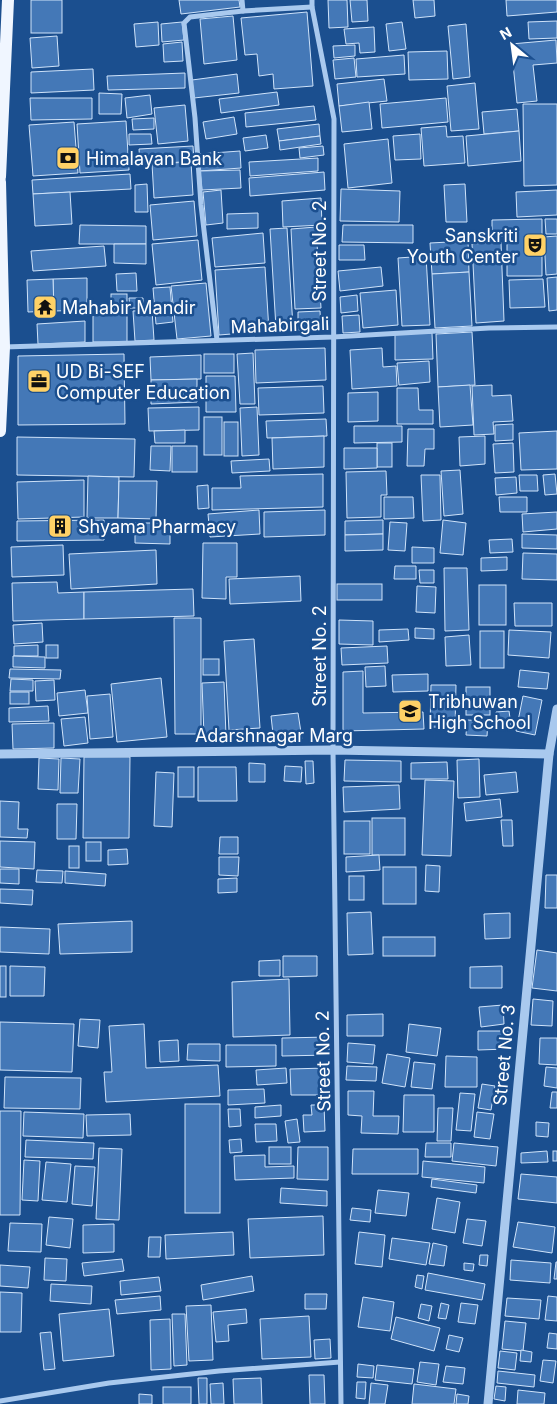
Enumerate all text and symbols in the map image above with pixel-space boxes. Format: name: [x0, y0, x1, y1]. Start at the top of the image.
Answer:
north arrow: [487, 20, 537, 70]
text: N: [497, 23, 514, 43]
bank icon: Himalayan Bank: [55, 145, 81, 171]
place label: Himalayan Bank: [86, 148, 222, 169]
street label: Street No. 2: [309, 200, 330, 302]
place label: Sanskriti Youth Center: [407, 225, 518, 267]
theatre icon: Sanskriti Youth Center: [522, 232, 548, 258]
temple icon: Mahabir Mandir: [32, 294, 58, 320]
place label: Mahabir Mandir: [62, 297, 196, 318]
street label: Mahabirgali: [230, 313, 330, 337]
place label: UD Bi-SEF Computer Education: [56, 361, 230, 403]
office icon: UD Bi-SEF Computer Education: [26, 368, 52, 394]
building icon: Shyama Pharmacy: [47, 513, 73, 539]
place label: Shyama Pharmacy: [78, 516, 236, 537]
street label: Street No. 2: [309, 605, 330, 707]
place label: Tribhuwan High School: [428, 691, 531, 733]
school or university icon: Tribhuwan High School: [397, 698, 423, 724]
street label: Adarshnagar Marg: [195, 725, 353, 746]
street label: Street No. 3: [489, 1003, 519, 1107]
street label: Street No. 2: [312, 1010, 334, 1112]

